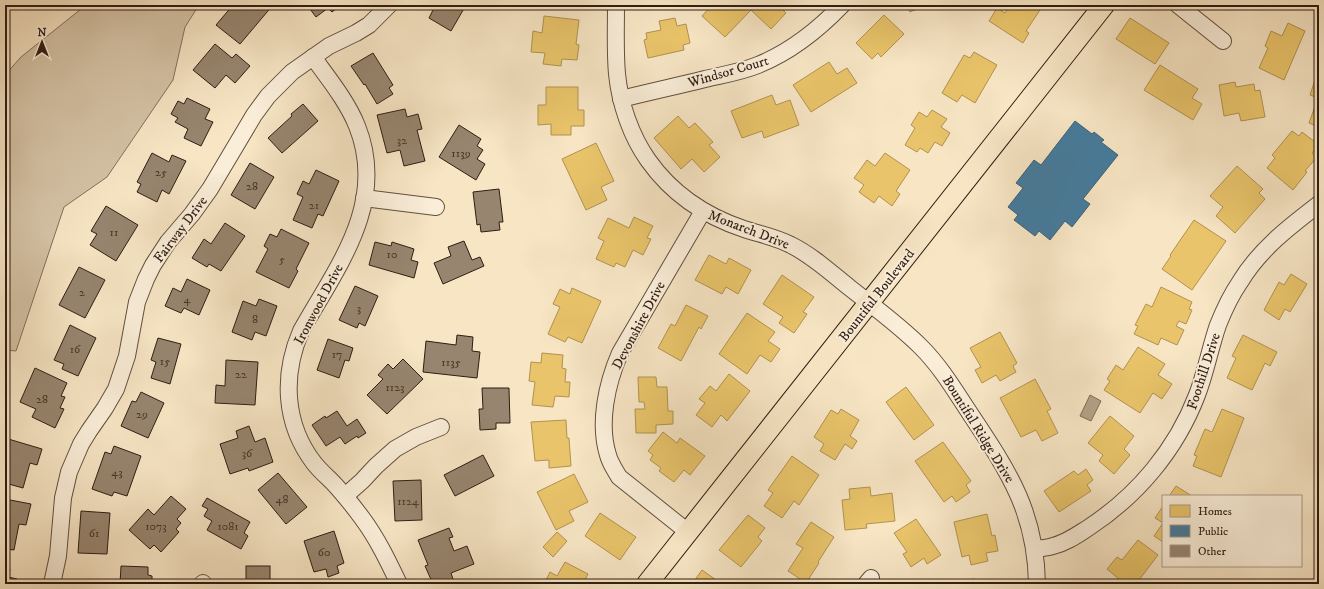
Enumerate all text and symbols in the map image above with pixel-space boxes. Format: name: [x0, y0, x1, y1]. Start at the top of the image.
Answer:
north arrow: [22, 22, 62, 62]
text: N: [37, 26, 47, 40]
street label: Windsor Court: [685, 52, 771, 92]
house number: 32: [397, 133, 407, 148]
house number: 1139: [451, 146, 471, 161]
house number: 25: [155, 165, 167, 180]
house number: 28: [246, 179, 258, 194]
street label: Fairway Drive: [150, 193, 212, 266]
house number: 21: [309, 198, 319, 213]
street label: Monarch Drive: [706, 206, 792, 254]
house number: 11: [110, 225, 118, 240]
street label: Bountiful Boulevard: [835, 246, 919, 346]
house number: 10: [387, 247, 397, 262]
house number: 5: [279, 252, 285, 267]
street label: Ironwood Drive: [290, 261, 348, 348]
street label: Devonshire Drive: [608, 278, 670, 373]
house number: 2: [79, 285, 85, 300]
house number: 4: [184, 292, 192, 307]
house number: 3: [357, 301, 361, 316]
house number: 8: [252, 312, 258, 327]
street label: Foothill Drive: [1183, 330, 1225, 412]
house number: 16: [70, 342, 81, 357]
house number: 17: [332, 347, 342, 362]
house number: 15: [160, 354, 170, 369]
house number: 1135: [441, 355, 461, 370]
house number: 22: [235, 367, 247, 382]
street label: Bountiful Ridge Drive: [938, 373, 1018, 487]
house number: 1123: [385, 380, 405, 395]
house number: 28: [36, 392, 48, 407]
house number: 29: [136, 407, 148, 422]
house number: 36: [242, 446, 253, 461]
house number: 43: [111, 465, 123, 480]
house number: 48: [276, 492, 288, 507]
house number: 1124: [397, 494, 420, 509]
legend: [1162, 495, 1302, 567]
text: Homes: [1198, 504, 1232, 519]
house number: 1073: [145, 519, 167, 534]
house number: 1081: [217, 519, 239, 534]
text: Public: [1198, 524, 1228, 539]
house number: 61: [89, 526, 99, 541]
text: Other: [1198, 544, 1227, 559]
house number: 60: [318, 545, 330, 560]

